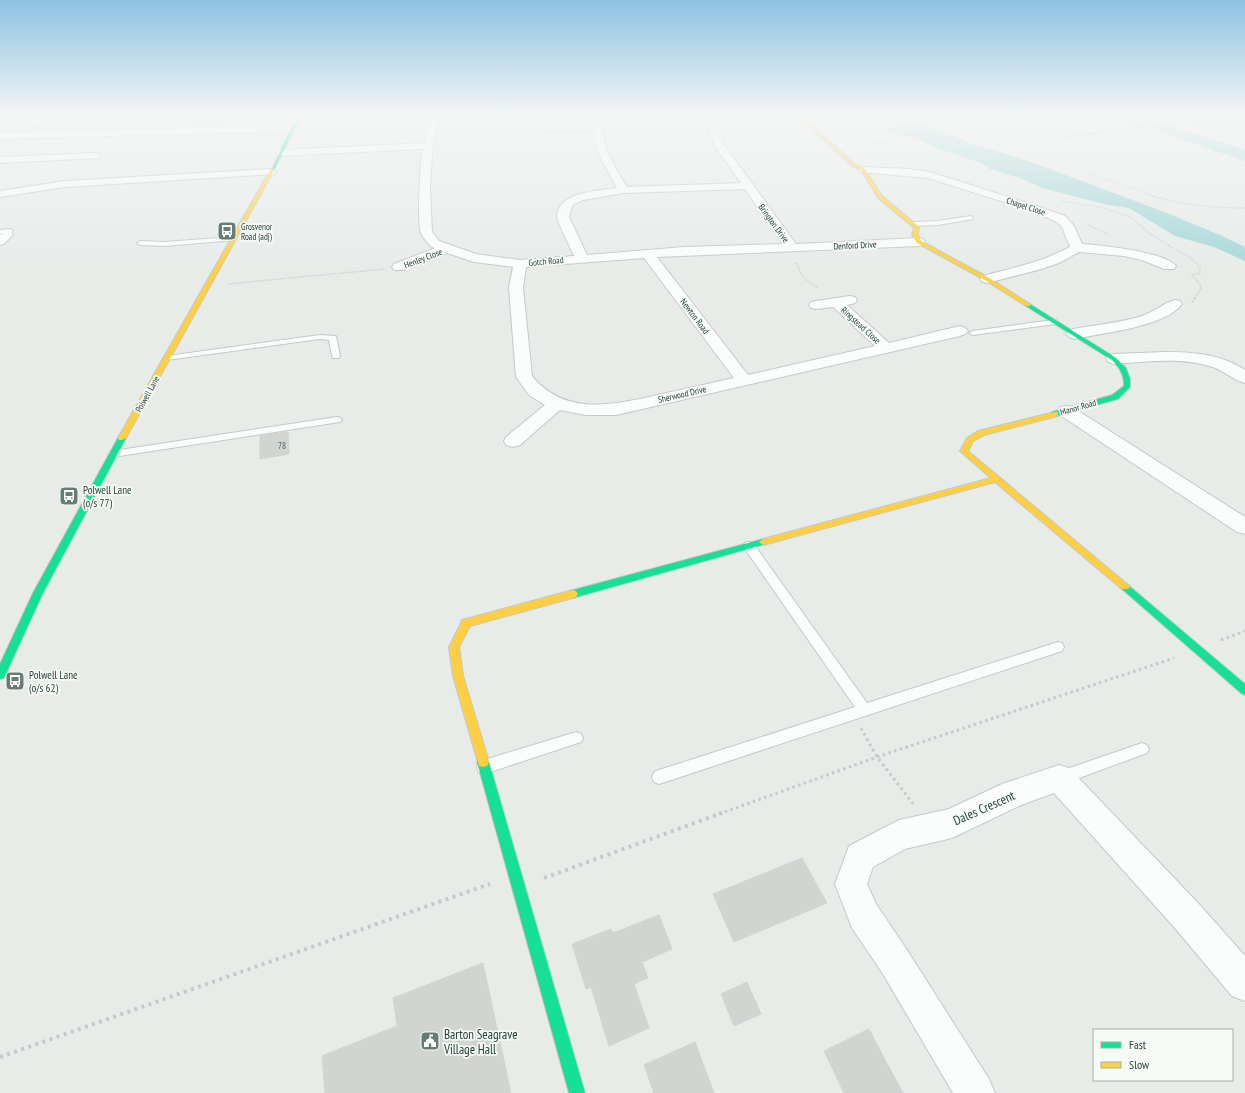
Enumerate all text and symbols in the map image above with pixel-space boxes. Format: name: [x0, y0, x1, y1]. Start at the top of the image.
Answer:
street label: Chapel Close: [1005, 195, 1047, 218]
street label: Brington Drive: [756, 202, 792, 245]
bus stop icon: Grosvenor Road (adj): [216, 220, 238, 242]
place label: Grosvenor Road (adj): [241, 221, 273, 243]
street label: Denford Drive: [833, 238, 877, 252]
street label: Henley Close: [402, 246, 444, 270]
street label: Gotch Road: [528, 254, 564, 268]
street label: Newton Road: [678, 296, 712, 336]
street label: Ringstead Close: [839, 304, 883, 346]
street label: Polwell Lane: [133, 374, 162, 414]
street label: Sherwood Drive: [657, 383, 707, 405]
street label: Manor Road: [1059, 397, 1097, 417]
house number: 78: [278, 440, 286, 451]
place label: Polwell Lane (o/s 77): [83, 483, 132, 510]
bus stop icon: Polwell Lane (o/s 77): [58, 485, 80, 507]
place label: Polwell Lane (o/s 62): [29, 668, 78, 695]
bus stop icon: Polwell Lane (o/s 62): [4, 670, 26, 692]
street label: Dales Crescent: [951, 787, 1018, 829]
place label: Barton Seagrave Village Hall: [443, 1026, 518, 1058]
legend: [1093, 1029, 1233, 1081]
public building icon: Barton Seagrave Village Hall: [419, 1030, 441, 1052]
text: Fast: [1129, 1037, 1147, 1052]
text: Slow: [1129, 1057, 1150, 1072]

